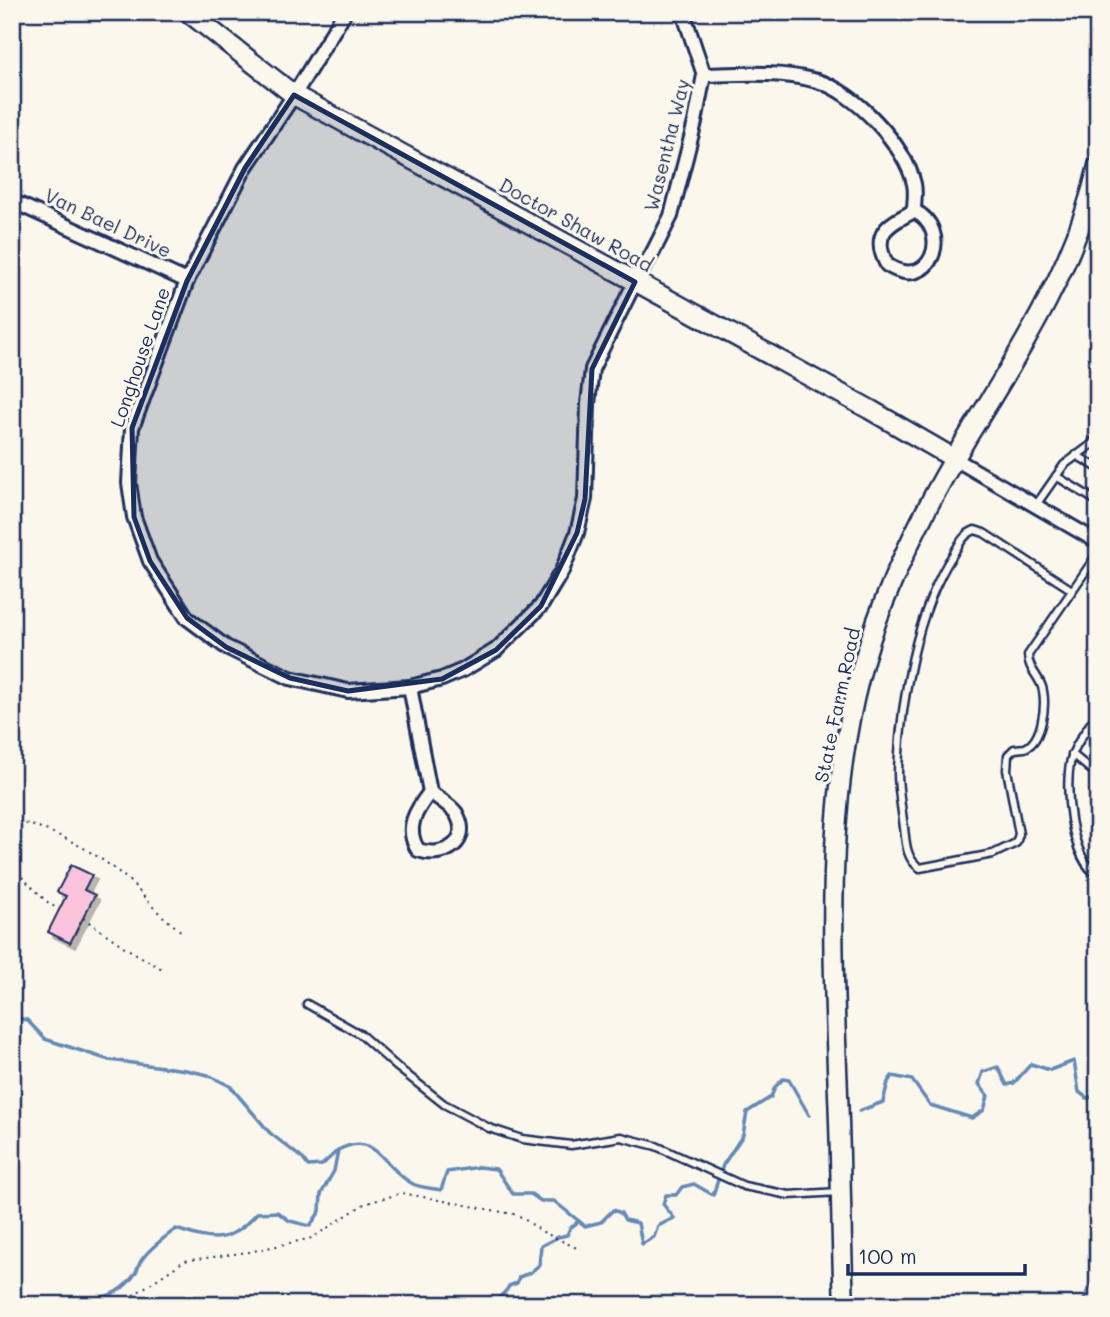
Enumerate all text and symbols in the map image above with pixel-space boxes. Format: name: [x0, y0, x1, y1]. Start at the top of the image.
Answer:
street label: Wasentha Way: [638, 76, 695, 214]
street label: Doctor Shaw Road: [495, 172, 658, 277]
street label: Van Bael Drive: [41, 182, 176, 263]
street label: Longhouse Lane: [104, 284, 175, 430]
street label: State Farm Road: [808, 625, 865, 785]
scale bar: [848, 1233, 1024, 1277]
text: 100 m: [858, 1242, 917, 1269]

